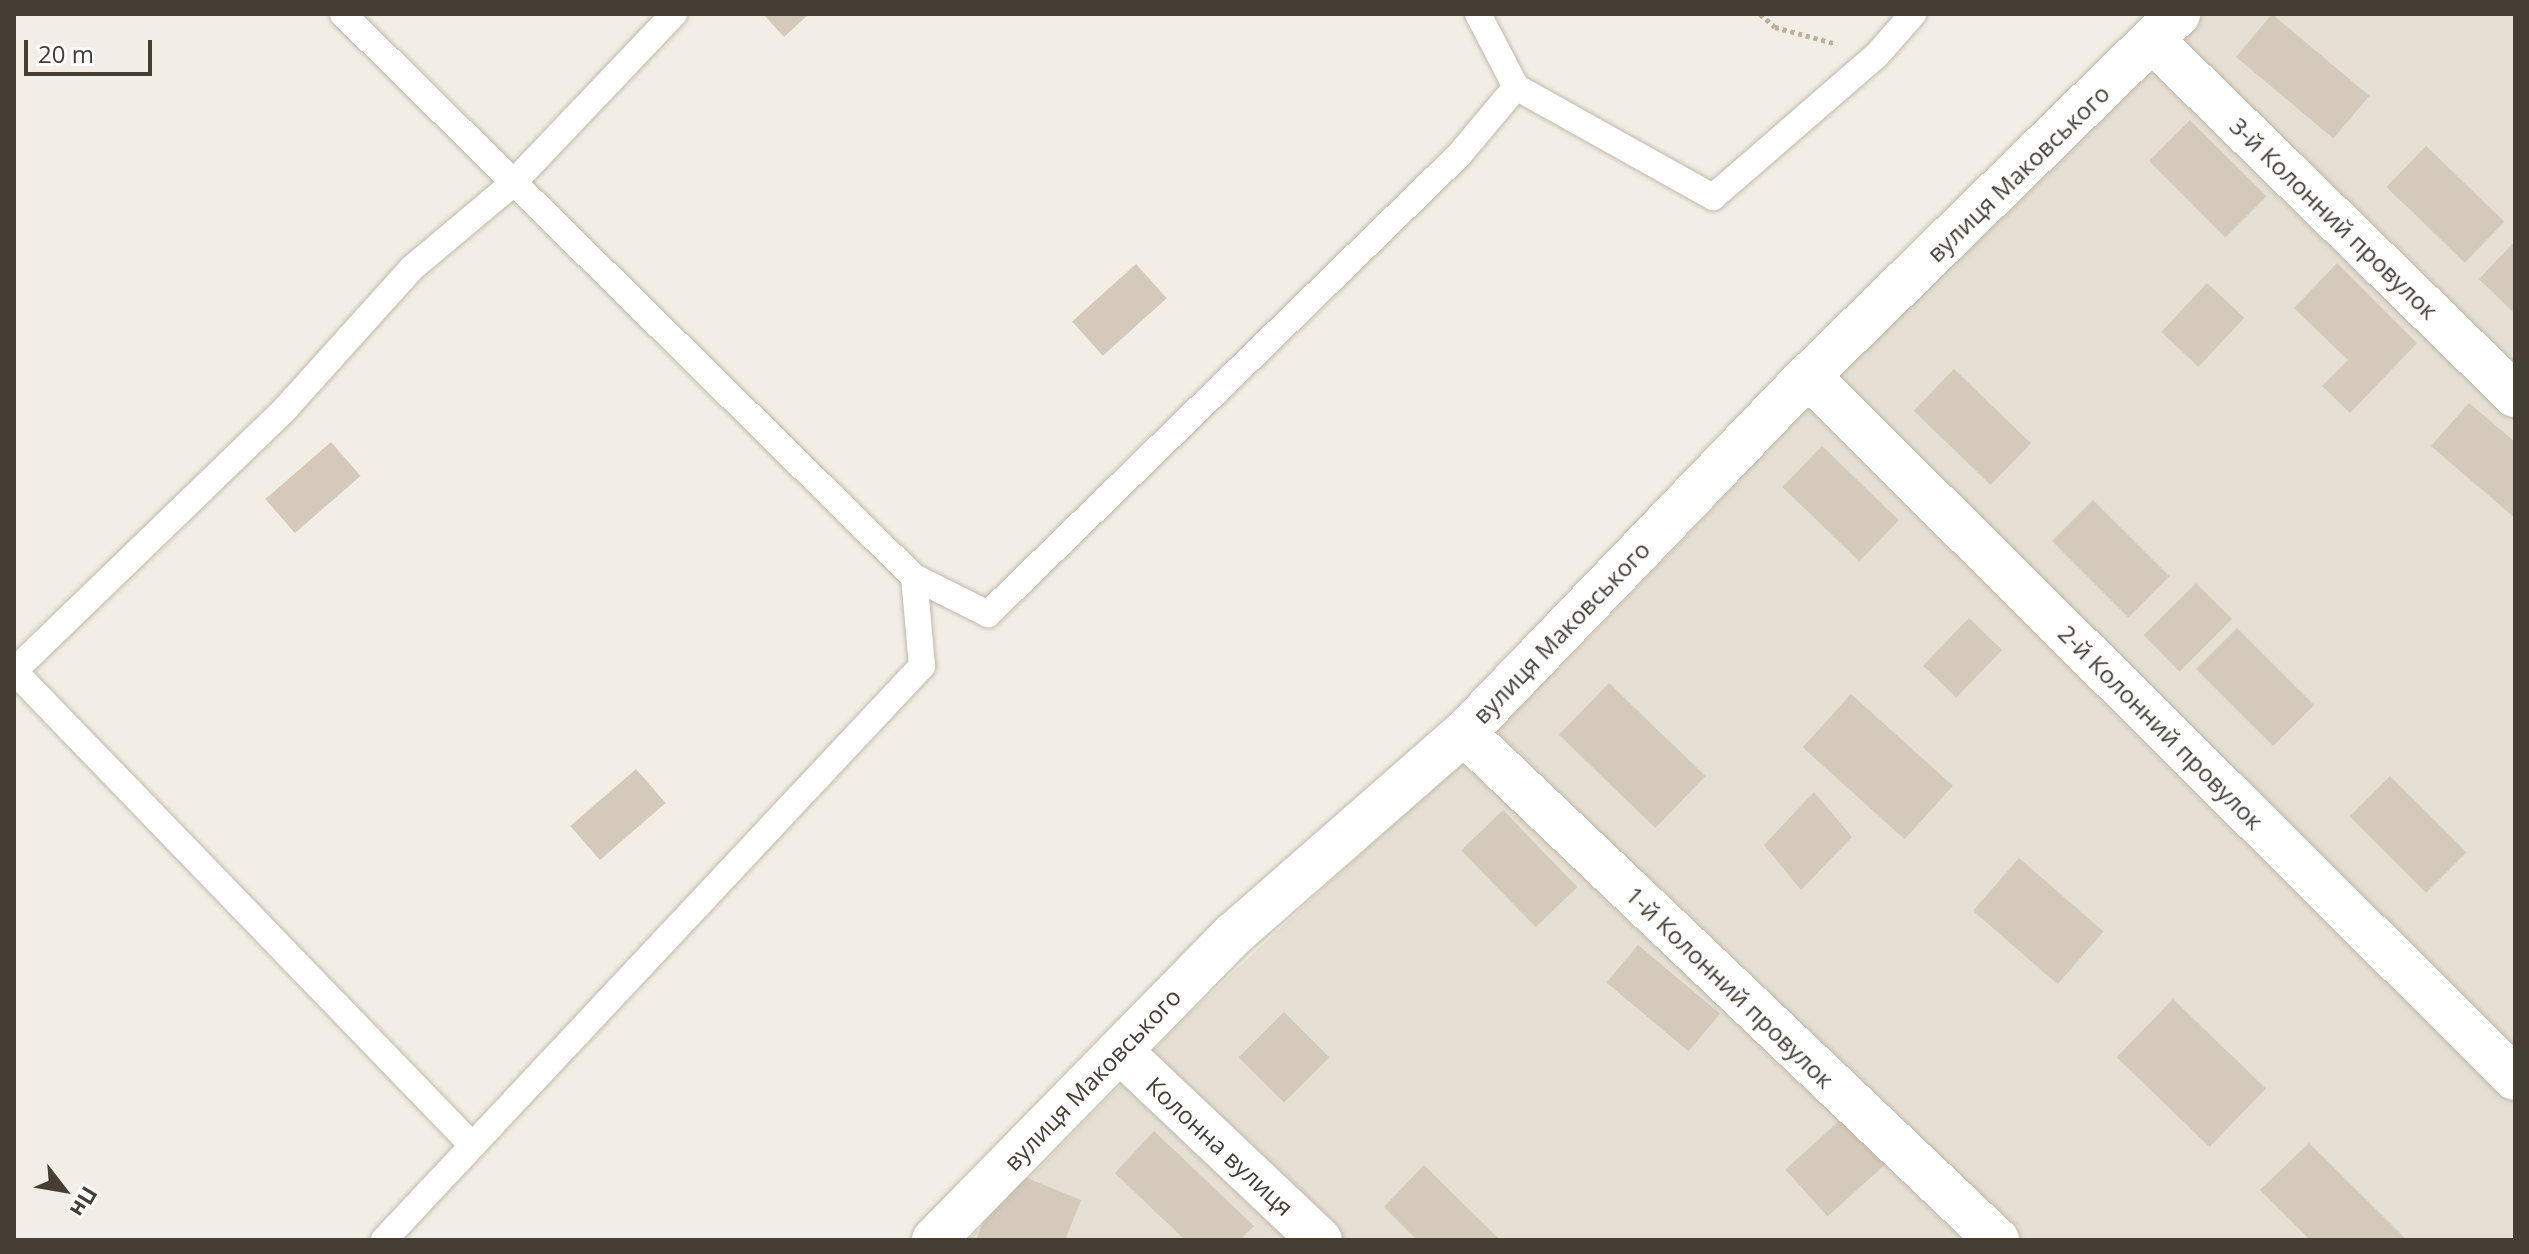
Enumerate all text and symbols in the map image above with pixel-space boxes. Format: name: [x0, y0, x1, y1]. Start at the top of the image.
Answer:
scale bar: [28, 24, 156, 74]
text: 20 m: [38, 37, 94, 70]
street label: вулиця Маковського: [1921, 79, 2115, 267]
street label: 3-й Колонний провулок: [2224, 111, 2444, 325]
street label: вулиця Маковського: [1467, 535, 1655, 729]
street label: 2-й Колонний провулок: [2053, 619, 2269, 835]
street label: 1-й Колонний провулок: [1620, 880, 1840, 1094]
street label: вулиця Маковського: [998, 982, 1186, 1176]
street label: Колонна вулиця: [1141, 1071, 1299, 1221]
north arrow: [24, 1150, 104, 1230]
text: Пн: [64, 1181, 105, 1223]

